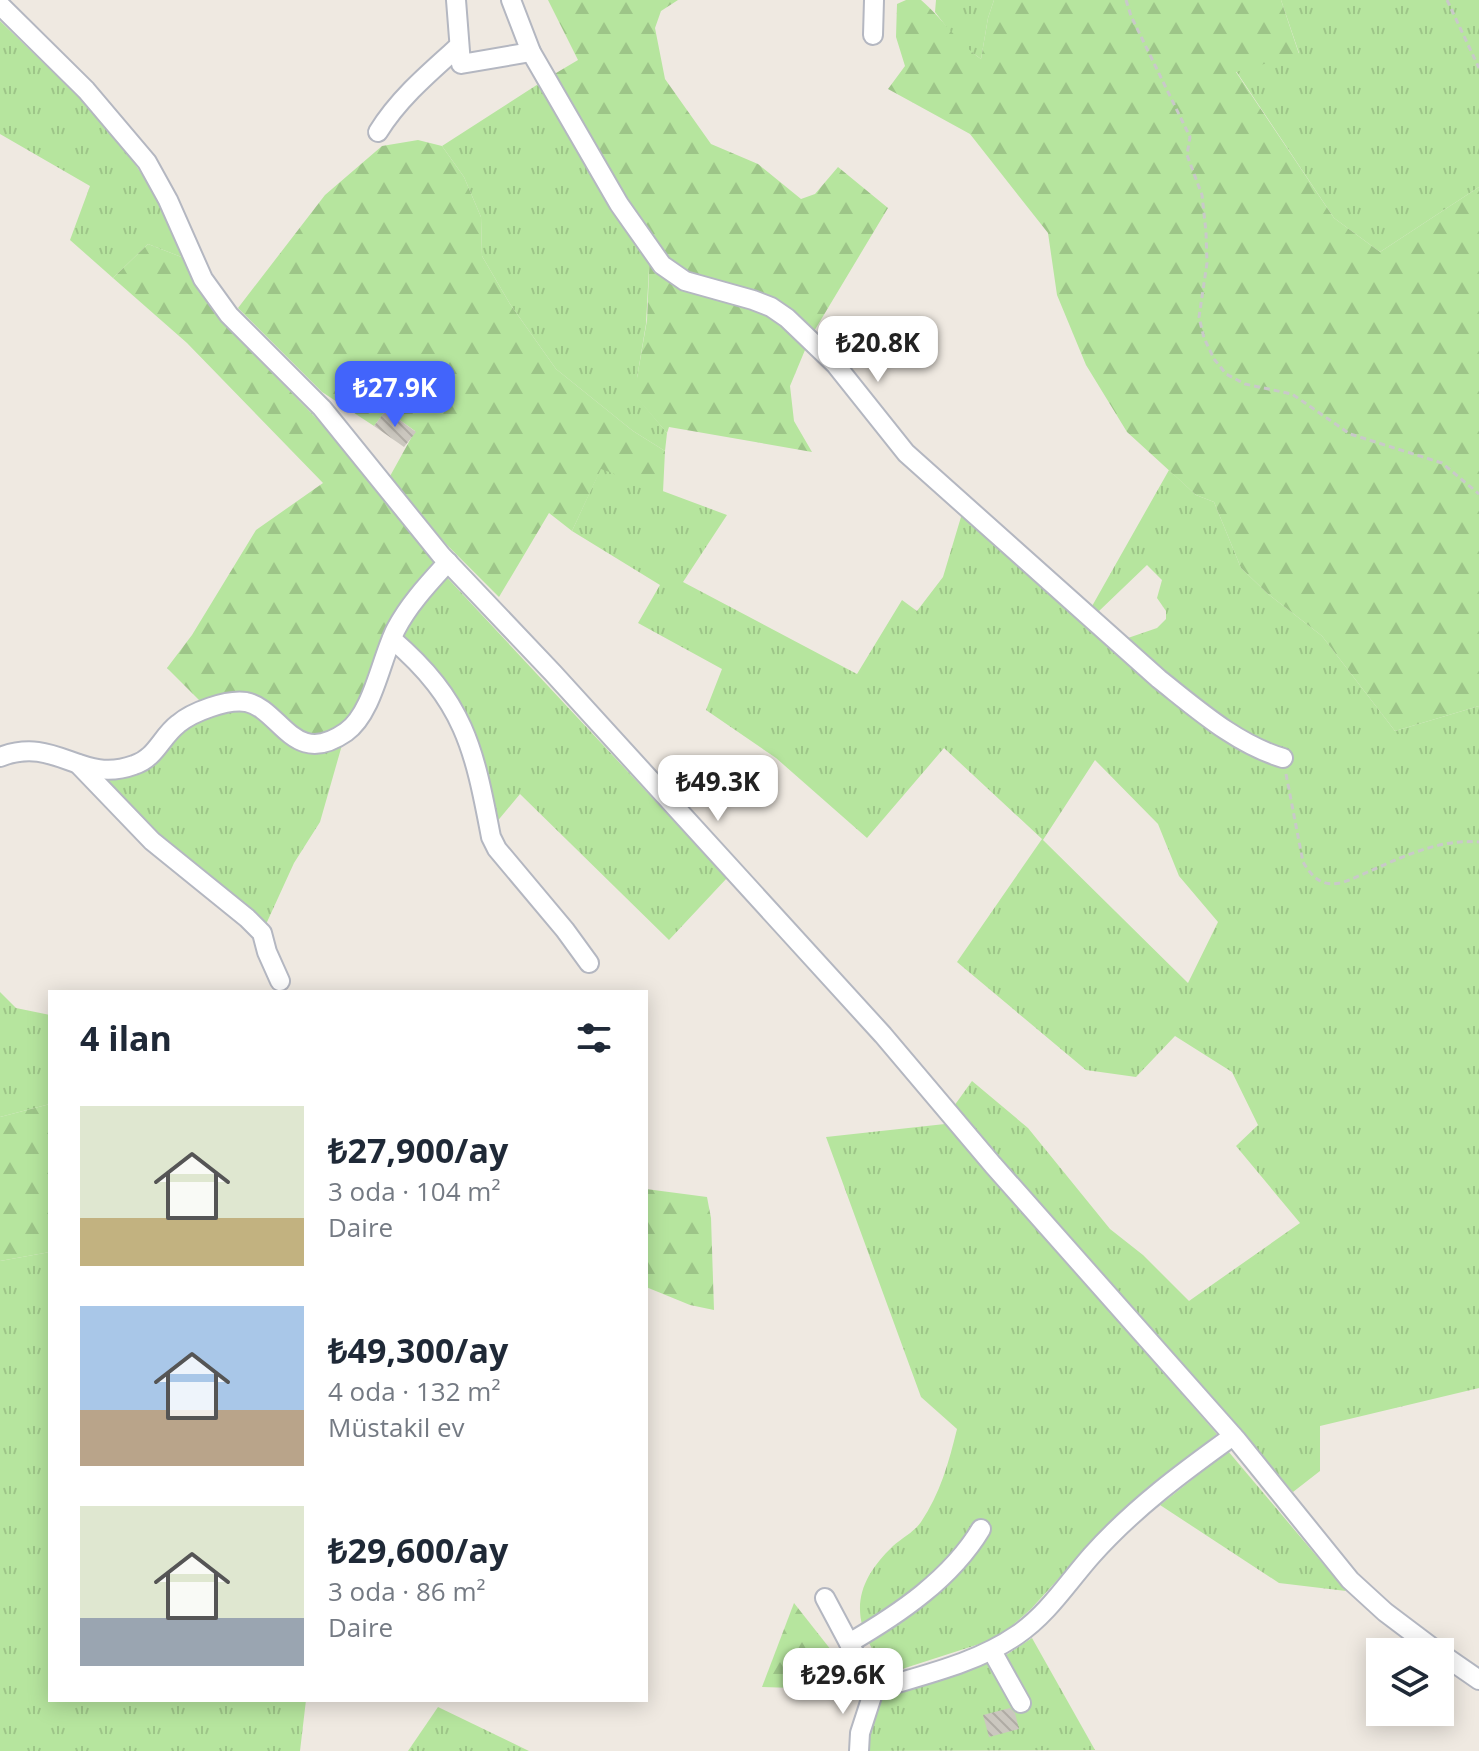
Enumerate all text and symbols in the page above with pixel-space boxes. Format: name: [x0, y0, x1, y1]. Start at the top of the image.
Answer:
pin: ₺20.8K: [813, 316, 943, 384]
text: ₺20.8K: [836, 324, 920, 360]
pin: ₺27.9K: [330, 361, 460, 429]
text: ₺27.9K: [353, 369, 437, 405]
pin: ₺49.3K: [653, 755, 783, 823]
text: ₺49.3K: [676, 763, 760, 799]
text: 4 ilan: [80, 1015, 172, 1061]
icon: filters: [572, 1016, 616, 1060]
text: ₺27,900/ay: [328, 1127, 508, 1173]
icon: home: [144, 1138, 240, 1234]
text: 3 oda · 104 m²: [328, 1173, 500, 1209]
text: Daire: [328, 1209, 393, 1245]
text: ₺49,300/ay: [328, 1327, 508, 1373]
icon: home: [144, 1338, 240, 1434]
text: 4 oda · 132 m²: [328, 1373, 500, 1409]
text: Müstakil ev: [328, 1409, 465, 1445]
text: ₺29,600/ay: [328, 1527, 508, 1573]
icon: home: [144, 1538, 240, 1634]
text: 3 oda · 86 m²: [328, 1573, 486, 1609]
text: Daire: [328, 1609, 393, 1645]
map controls: [1366, 1638, 1454, 1726]
button: layers: [1366, 1638, 1454, 1726]
pin: ₺29.6K: [778, 1648, 908, 1716]
text: ₺29.6K: [801, 1656, 885, 1692]

